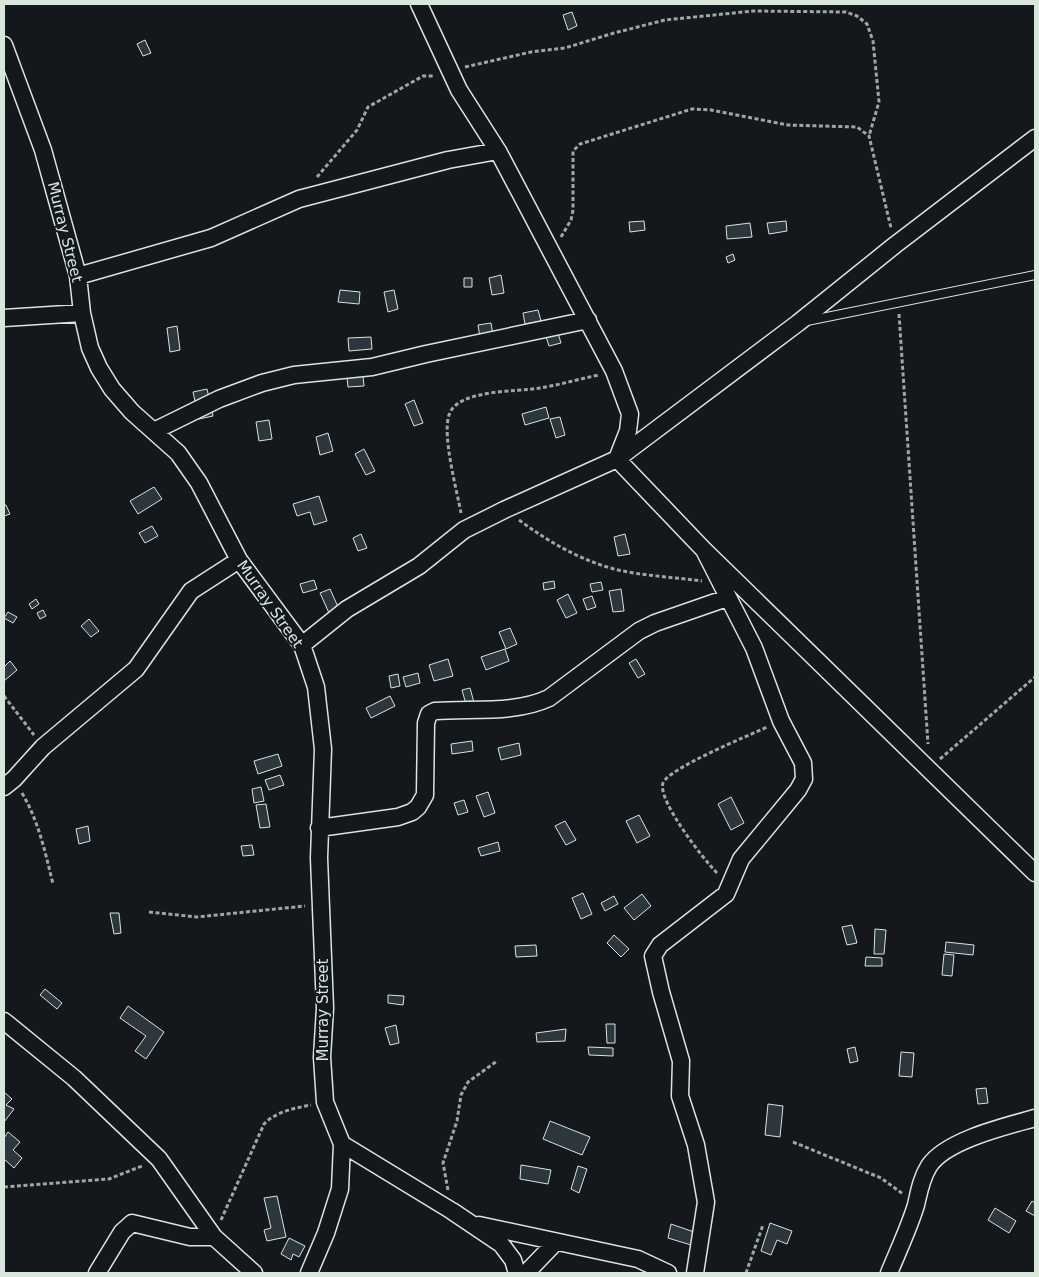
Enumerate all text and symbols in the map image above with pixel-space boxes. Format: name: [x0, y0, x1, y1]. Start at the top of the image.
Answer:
street label: Murray Street: [44, 180, 86, 284]
street label: Murray Street: [233, 557, 307, 651]
street label: Murray Street: [314, 958, 332, 1061]

